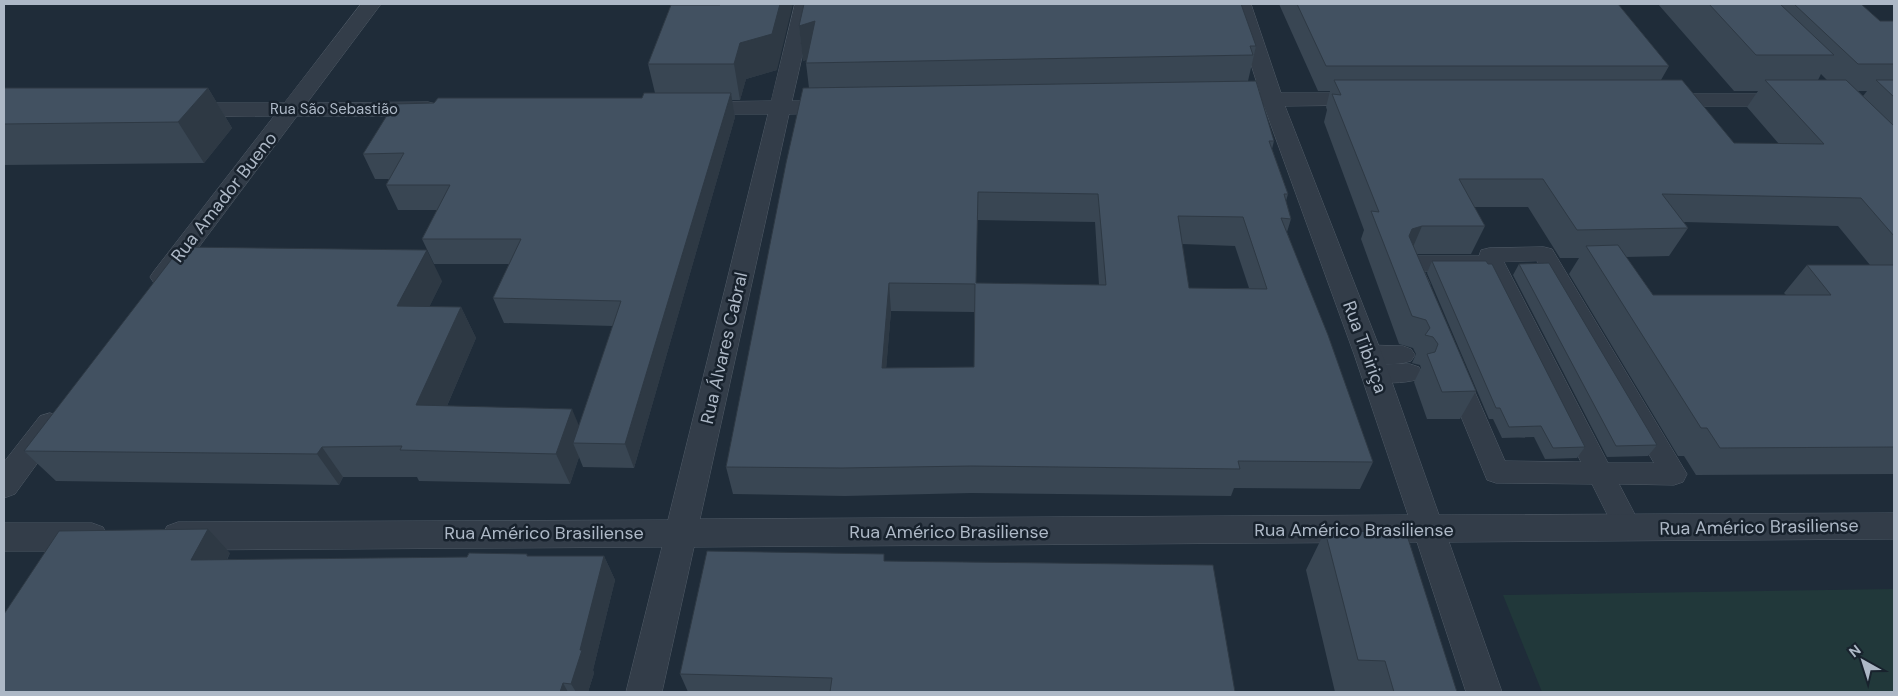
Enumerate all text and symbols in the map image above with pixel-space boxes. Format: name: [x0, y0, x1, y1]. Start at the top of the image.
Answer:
street label: Rua São Sebastião: [270, 99, 398, 119]
street label: Rua Amador Bueno: [166, 127, 282, 267]
street label: Rua Álvares Cabral: [695, 270, 753, 426]
street label: Rua Tibiriça: [1337, 297, 1393, 397]
street label: Rua Américo Brasiliense: [1659, 513, 1859, 541]
street label: Rua Américo Brasiliense: [1254, 518, 1454, 542]
street label: Rua Américo Brasiliense: [849, 520, 1049, 544]
street label: Rua Américo Brasiliense: [444, 521, 644, 545]
north arrow: [1838, 636, 1888, 686]
text: N: [1845, 641, 1864, 661]

